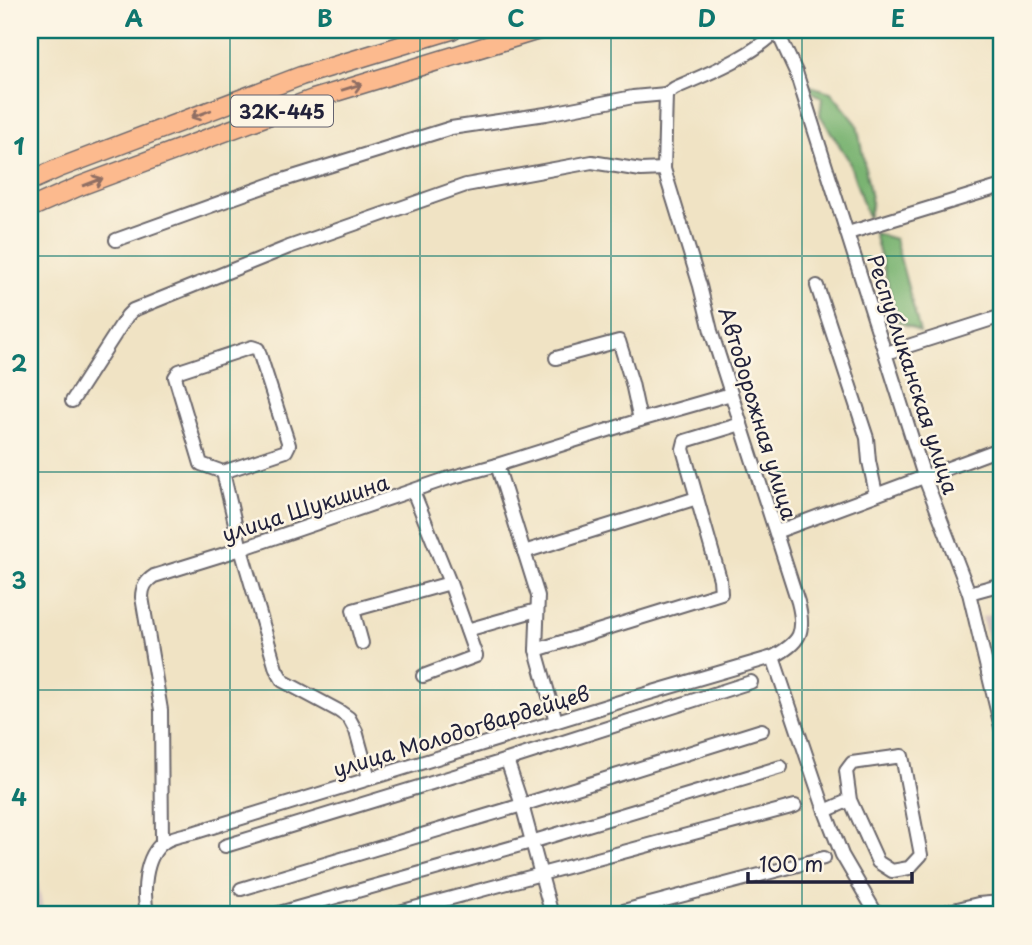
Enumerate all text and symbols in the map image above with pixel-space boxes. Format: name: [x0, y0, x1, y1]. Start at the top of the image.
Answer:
text: A: [125, 0, 143, 35]
text: B: [317, 0, 333, 35]
text: C: [507, 0, 525, 35]
text: D: [698, 0, 716, 35]
text: E: [891, 0, 905, 35]
one-way arrow: [341, 79, 363, 92]
road number: 32К-445: [231, 96, 333, 127]
one-way arrow: [191, 109, 213, 121]
text: 1: [14, 128, 25, 163]
one-way arrow: [81, 174, 103, 187]
street label: Республиканская улица: [860, 250, 968, 499]
street label: Автодорожная улица: [711, 303, 807, 524]
text: 2: [11, 345, 27, 380]
street label: улица Шукшина: [217, 465, 393, 549]
text: 3: [11, 562, 27, 597]
street label: улица Молодогвардейцев: [329, 676, 593, 784]
text: 4: [11, 779, 27, 814]
scale bar: [748, 840, 913, 884]
text: 100 m: [759, 847, 823, 879]

